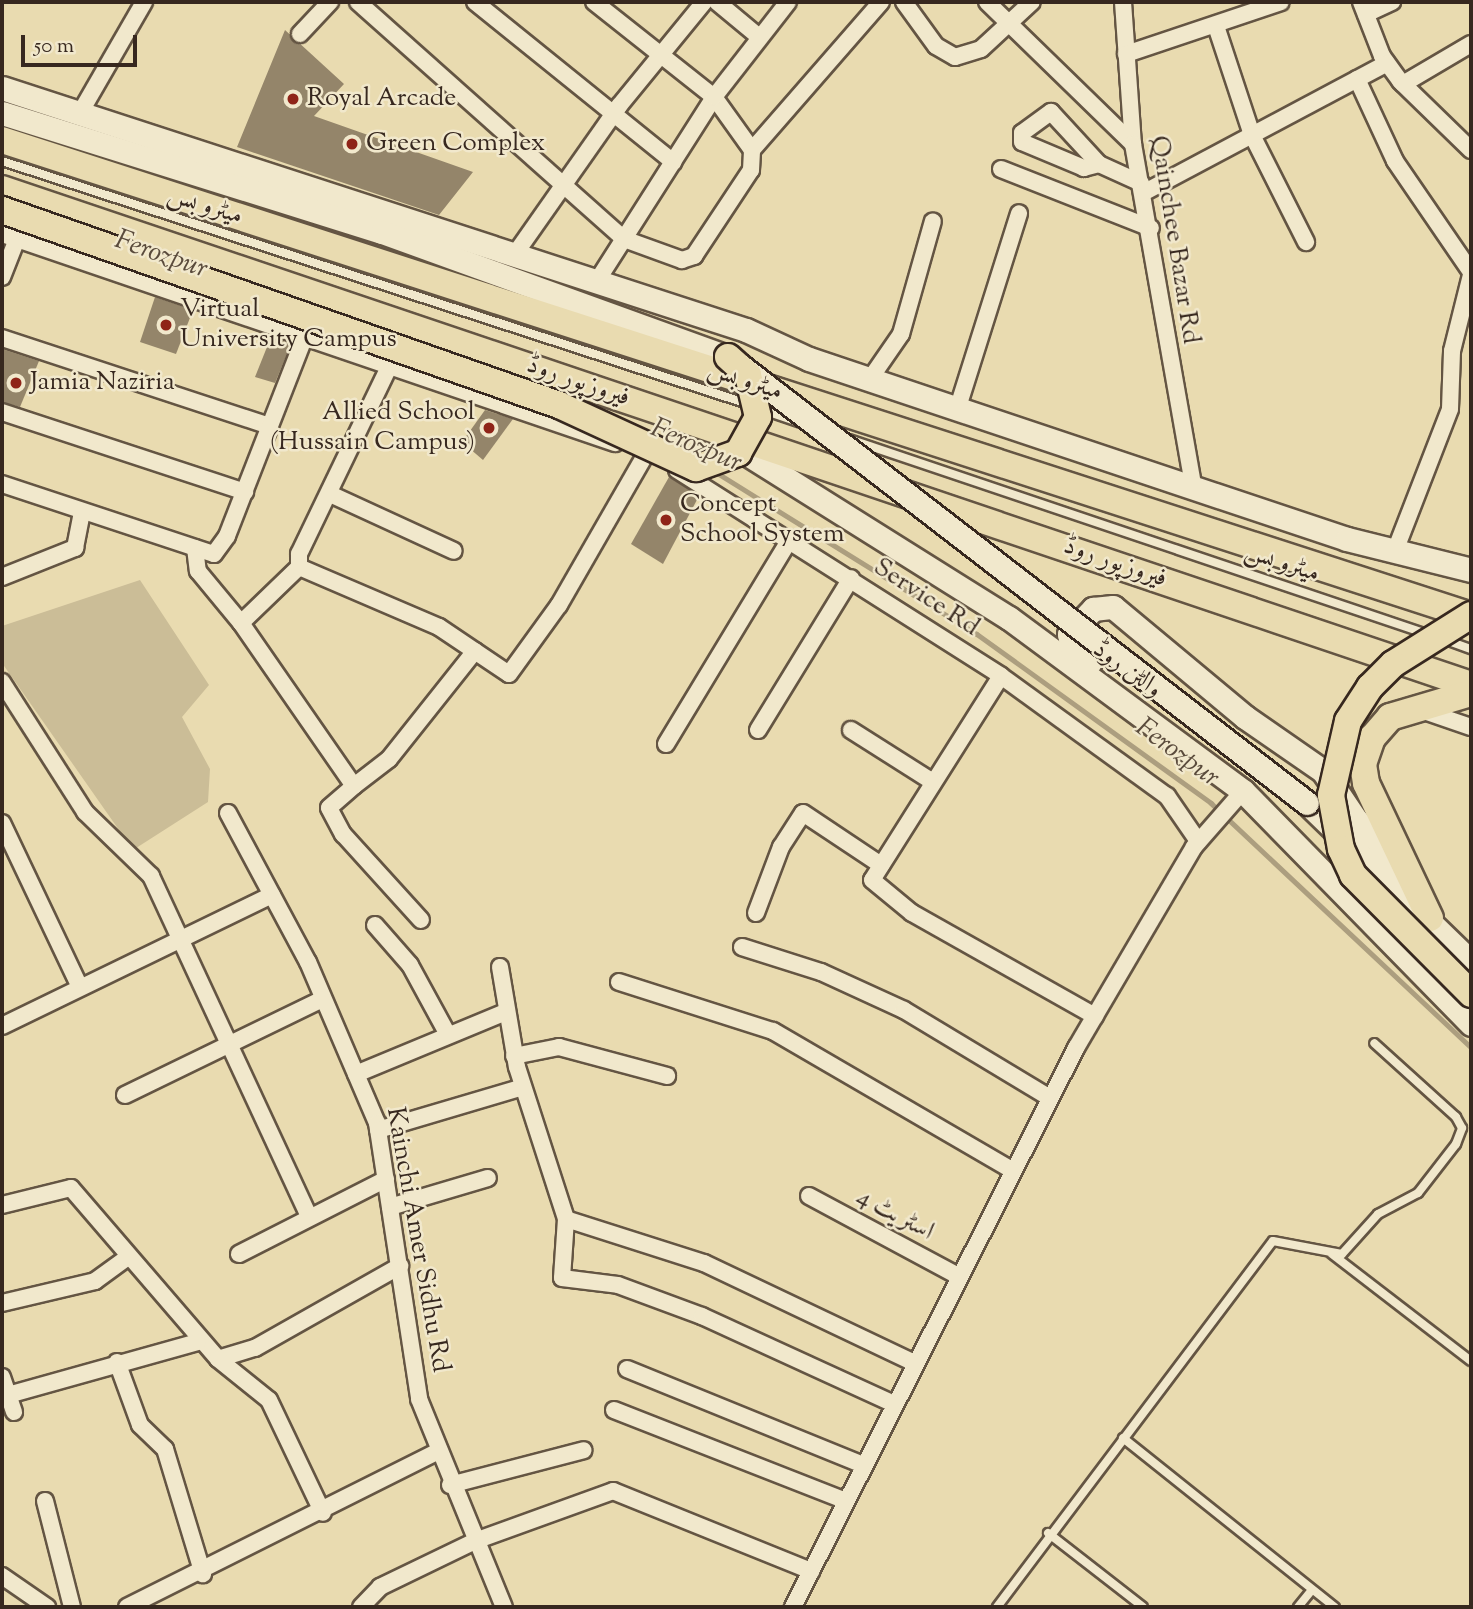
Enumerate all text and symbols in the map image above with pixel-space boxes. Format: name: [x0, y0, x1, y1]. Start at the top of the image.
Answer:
scale bar: [24, 21, 140, 65]
text: 50 m: [34, 32, 74, 62]
place label: Royal Arcade: [307, 83, 456, 115]
marker: Royal Arcade: [285, 91, 301, 107]
place label: Green Complex: [366, 128, 545, 160]
street label: Qainchee Bazar Rd: [1142, 134, 1206, 346]
marker: Green Complex: [344, 136, 360, 152]
street label: میٹرو بس: [163, 179, 247, 233]
water label: Ferozpur: [110, 223, 212, 287]
place label: Virtual University Campus: [180, 294, 397, 356]
marker: Virtual University Campus: [158, 317, 174, 333]
street label: فیروزپور روڈ: [522, 350, 634, 414]
street label: میٹرو بس: [703, 354, 787, 408]
place label: Jamia Naziria: [30, 367, 175, 399]
marker: Jamia Naziria: [8, 375, 24, 391]
place label: Allied School (Hussain Campus): [270, 397, 475, 458]
water label: Ferozpur: [645, 412, 747, 480]
marker: Allied School (Hussain Campus): [481, 420, 497, 436]
place label: Concept School System: [680, 489, 844, 550]
marker: Concept School System: [658, 512, 674, 528]
street label: فیروزپور روڈ: [1059, 531, 1171, 595]
street label: میٹرو بس: [1240, 536, 1324, 590]
street label: Service Rd: [867, 552, 985, 644]
street label: والٹن روڈ: [1086, 634, 1168, 706]
water label: Ferozpur: [1128, 711, 1226, 795]
street label: Kainchi Amer Sidhu Rd: [378, 1105, 456, 1375]
street label: اسٹریٹ 4: [851, 1182, 939, 1248]

